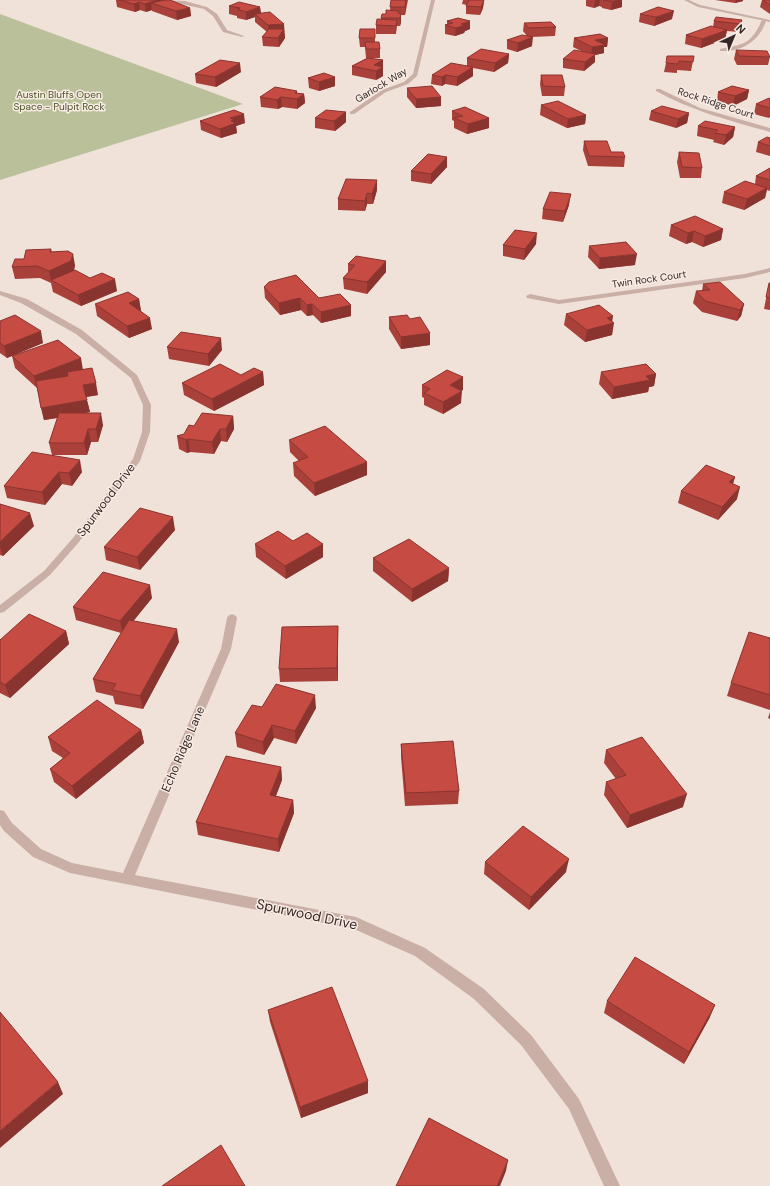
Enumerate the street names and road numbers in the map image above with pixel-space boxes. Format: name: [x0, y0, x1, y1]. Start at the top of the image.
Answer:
street label: Garlock Way: [353, 64, 410, 106]
street label: Rock Ridge Court: [676, 84, 756, 122]
street label: Twin Rock Court: [611, 267, 687, 291]
street label: Spurwood Drive: [73, 460, 139, 540]
street label: Echo Ridge Lane: [158, 704, 208, 794]
street label: Spurwood Drive: [255, 895, 359, 933]

